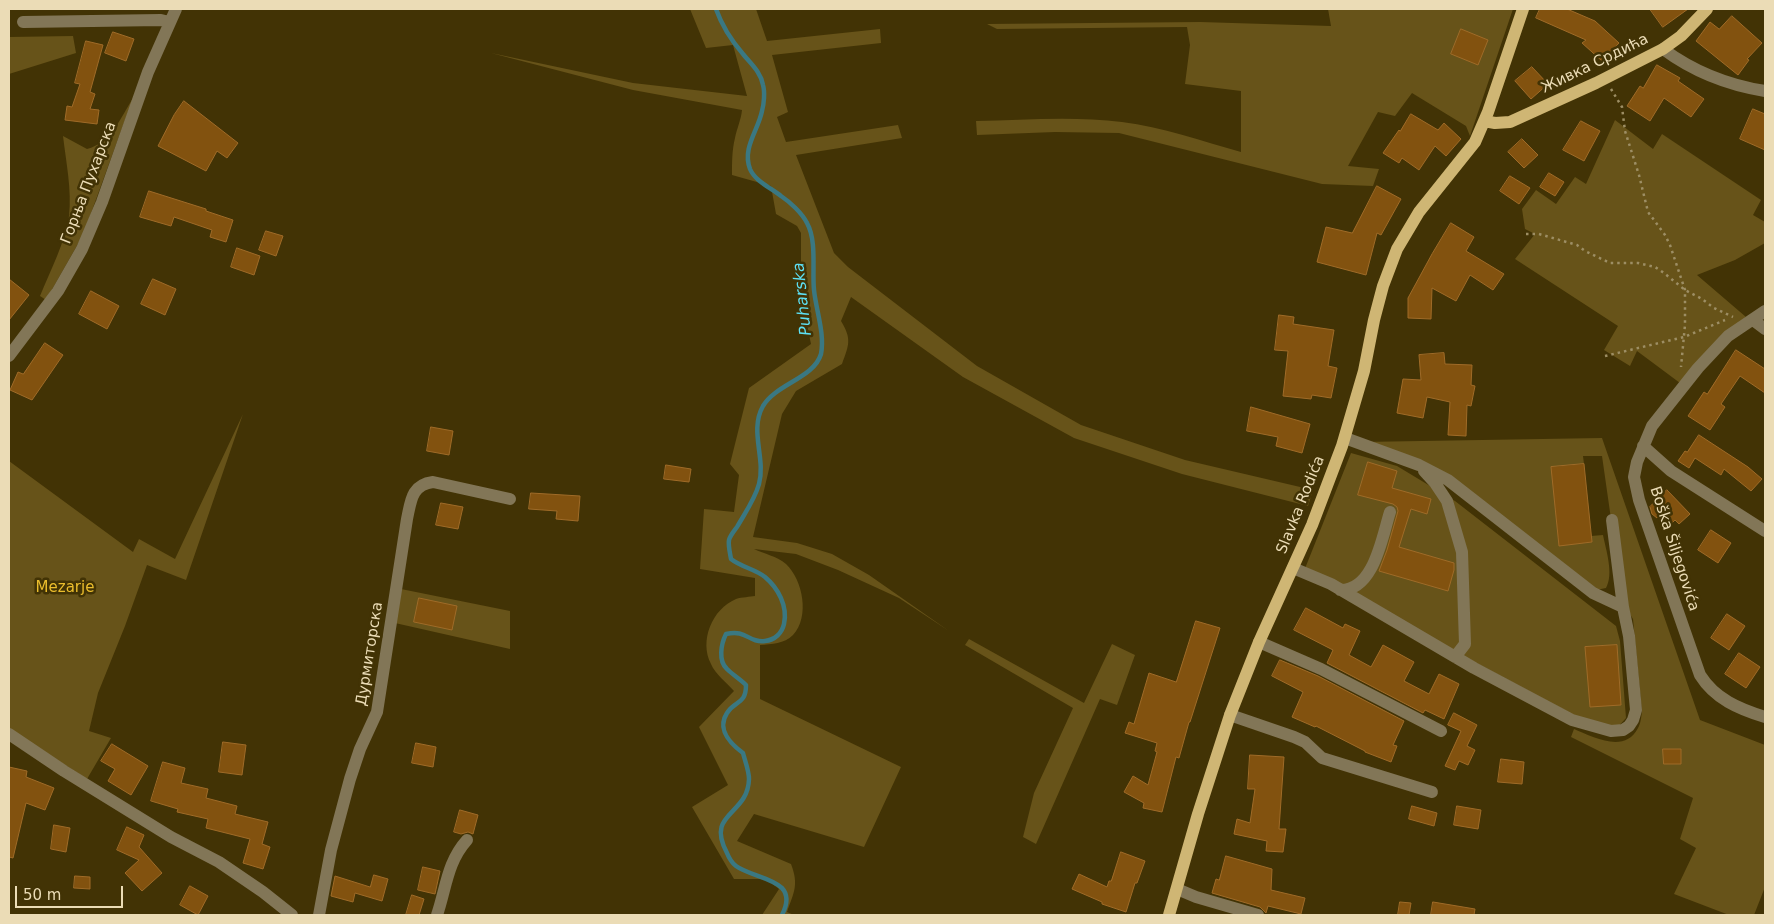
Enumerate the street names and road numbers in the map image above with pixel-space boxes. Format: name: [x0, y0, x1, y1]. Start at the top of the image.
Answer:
street label: Живка Срдића: [1539, 30, 1651, 98]
street label: Горња Пухарска: [57, 119, 121, 247]
street label: Slavka Rodića: [1273, 453, 1329, 557]
street label: Boška Šiljegovića: [1645, 484, 1703, 614]
street label: Дурмиторска: [353, 601, 387, 707]

